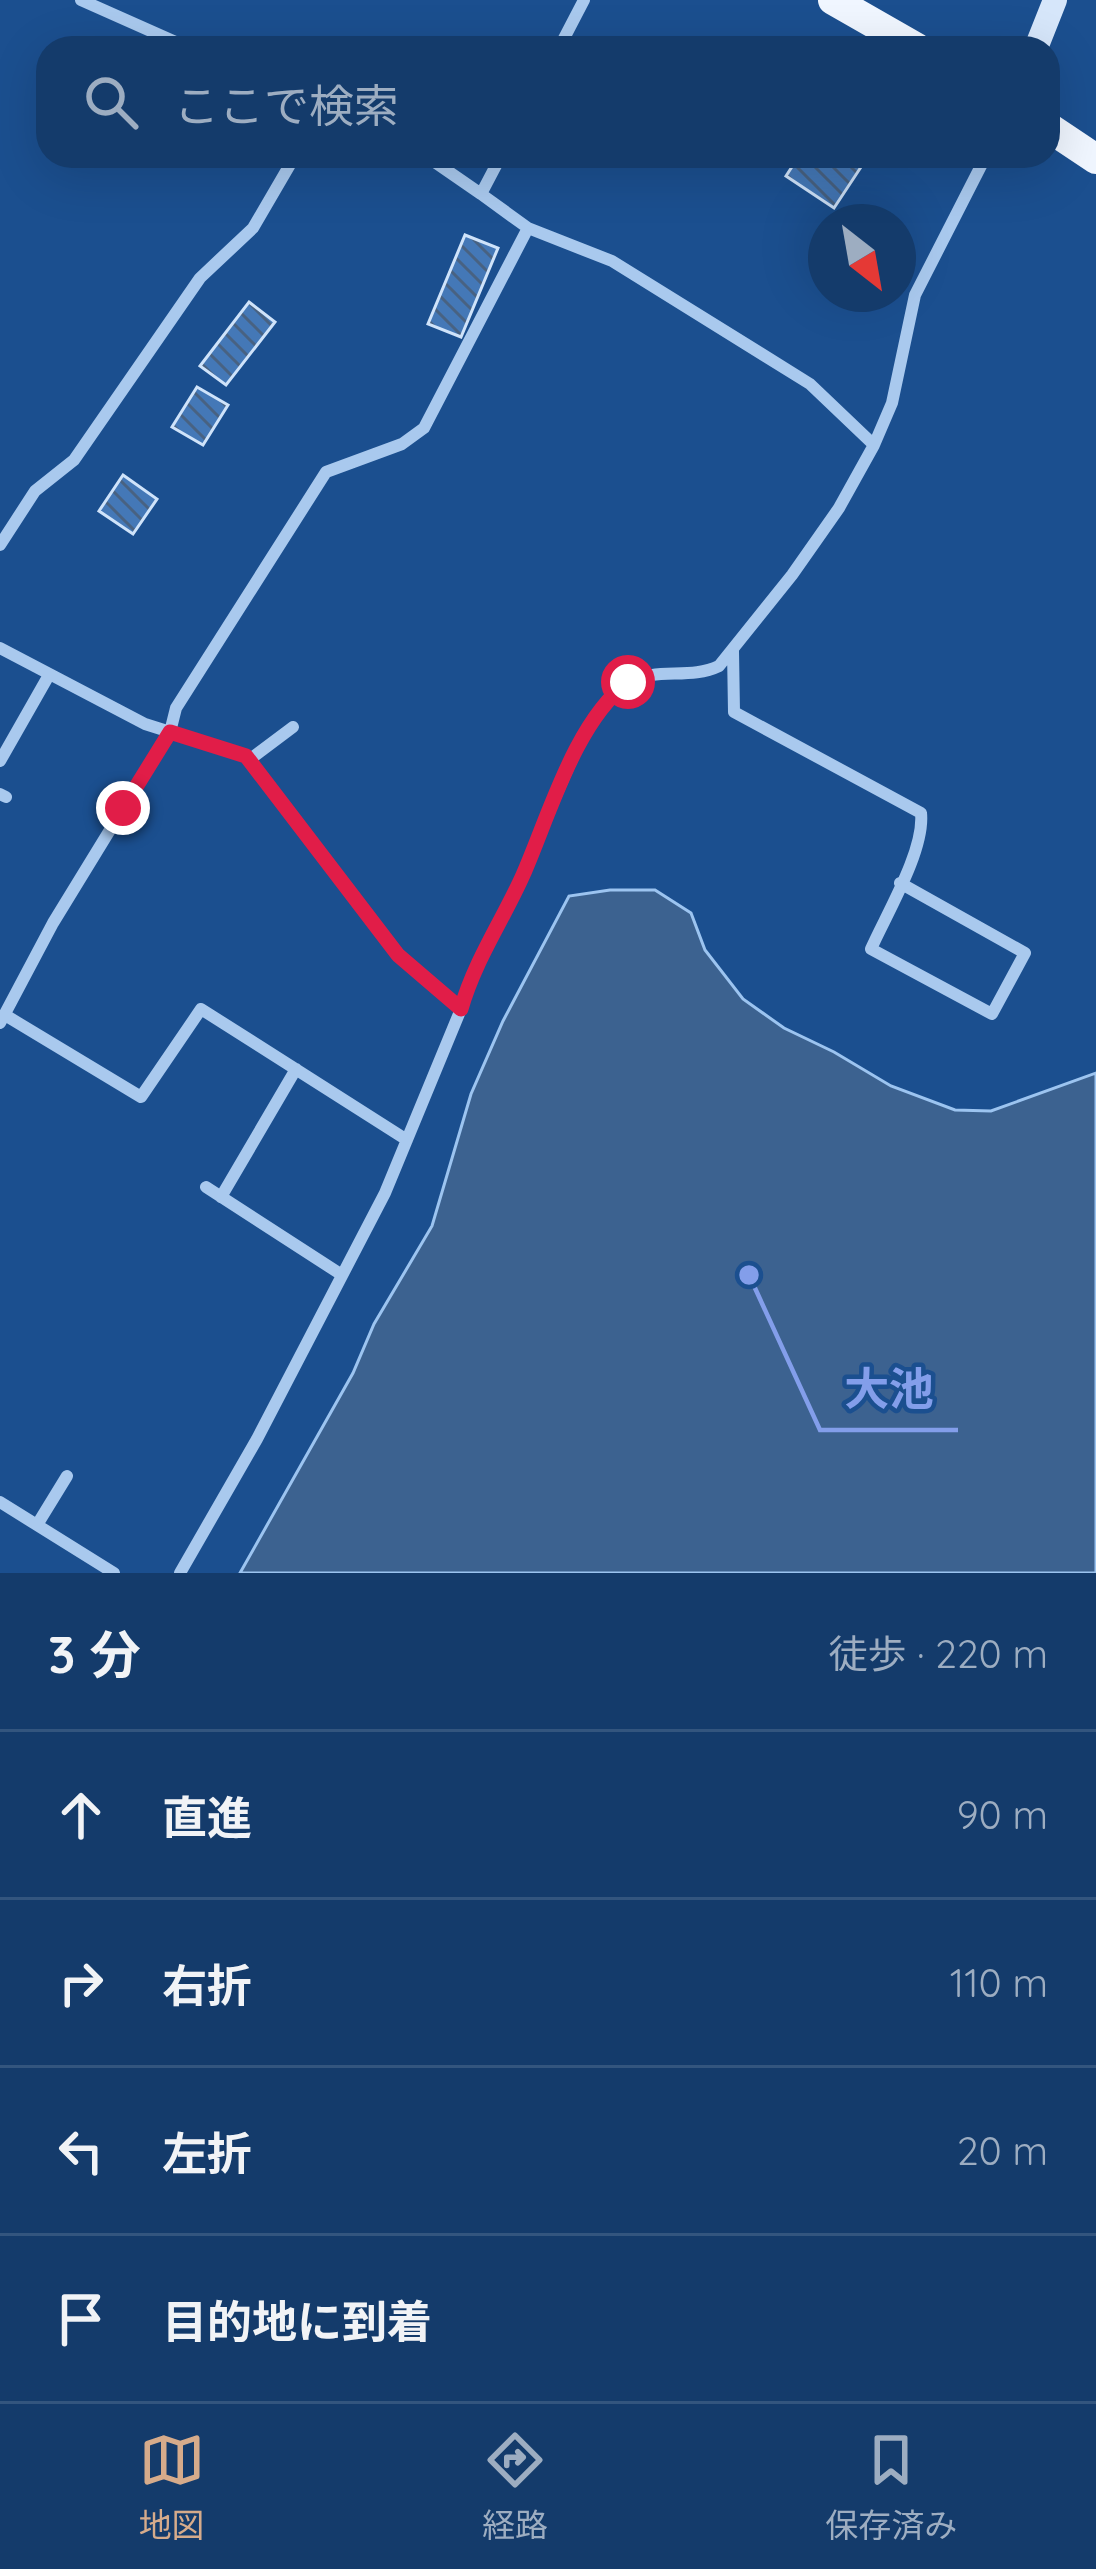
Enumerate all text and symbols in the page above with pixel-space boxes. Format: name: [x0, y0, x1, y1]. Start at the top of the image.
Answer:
search box: [36, 36, 1060, 168]
icon: search: [78, 69, 144, 135]
text: ここで検索: [174, 77, 399, 133]
north arrow: [808, 204, 916, 312]
route start: [601, 655, 655, 709]
route end: [96, 781, 150, 835]
callout: 大池: [820, 1349, 958, 1430]
text: 大池: [844, 1360, 934, 1416]
text: 3 分: [48, 1622, 141, 1686]
text: 徒歩 · 220 m: [828, 1629, 1048, 1678]
icon: ahead: [48, 1782, 114, 1848]
text: 直進: [162, 1789, 252, 1845]
text: 90 m: [957, 1790, 1048, 1839]
icon: right: [48, 1950, 114, 2016]
text: 右折: [162, 1957, 252, 2013]
text: 110 m: [950, 1958, 1048, 2007]
icon: left: [48, 2118, 114, 2184]
text: 左折: [162, 2125, 252, 2181]
text: 20 m: [957, 2126, 1048, 2175]
icon: arrive: [48, 2286, 114, 2352]
text: 目的地に到着: [162, 2293, 432, 2349]
tab: 地図: [139, 2427, 205, 2547]
tab: 経路: [482, 2427, 548, 2547]
tab: 保存済み: [825, 2427, 957, 2547]

